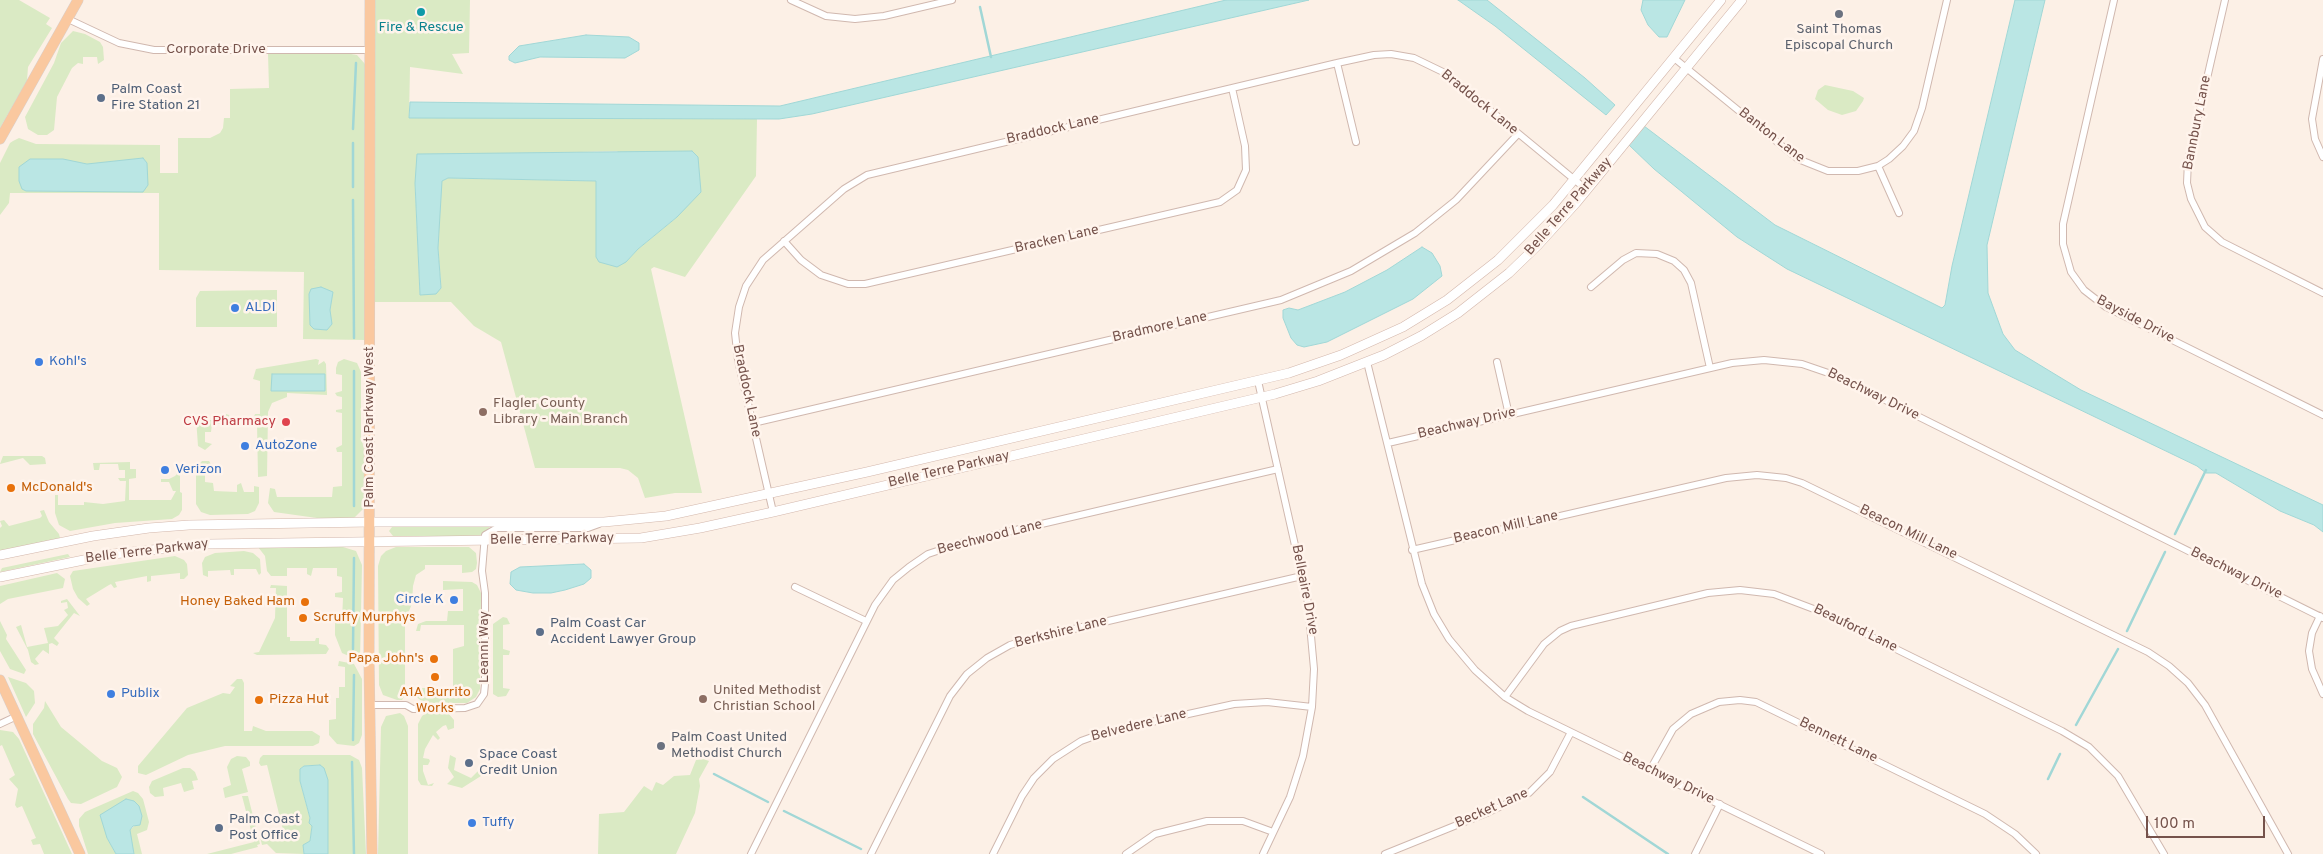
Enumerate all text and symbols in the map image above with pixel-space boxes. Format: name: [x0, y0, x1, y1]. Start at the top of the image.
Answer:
marker: Fire & Rescue: [415, 6, 427, 18]
marker: Saint Thomas Episcopal Church: [1833, 8, 1845, 20]
place label: Fire & Rescue: [378, 20, 464, 36]
place label: Saint Thomas Episcopal Church: [1785, 22, 1893, 54]
street label: Corporate Drive: [166, 42, 266, 58]
street label: Braddock Lane: [1437, 67, 1521, 139]
street label: Bannbury Lane: [2181, 74, 2215, 172]
place label: Palm Coast Fire Station 21: [111, 82, 200, 114]
marker: Palm Coast Fire Station 21: [95, 92, 107, 104]
street label: Banton Lane: [1734, 105, 1808, 167]
street label: Braddock Lane: [1005, 111, 1101, 149]
street label: Belle Terre Parkway: [1522, 155, 1616, 259]
street label: Bracken Lane: [1013, 222, 1101, 258]
street label: Bayside Drive: [2093, 292, 2177, 348]
place label: ALDI: [245, 300, 275, 316]
marker: ALDI: [229, 302, 241, 314]
street label: Bradmore Lane: [1111, 309, 1209, 347]
street label: Braddock Lane: [728, 343, 764, 439]
street label: Palm Coast Parkway West: [362, 346, 378, 508]
place label: Kohl's: [49, 354, 87, 370]
marker: Kohl's: [33, 356, 45, 368]
street label: Beachway Drive: [1824, 365, 1922, 425]
place label: Flagler County Library - Main Branch: [493, 396, 628, 428]
street label: Beachway Drive: [1416, 405, 1518, 443]
marker: Flagler County Library - Main Branch: [477, 406, 489, 418]
place label: CVS Pharmacy: [183, 414, 276, 430]
marker: CVS Pharmacy: [280, 416, 292, 428]
place label: AutoZone: [255, 438, 317, 454]
marker: AutoZone: [239, 440, 251, 452]
street label: Belle Terre Parkway: [887, 448, 1011, 492]
place label: Verizon: [175, 462, 222, 478]
marker: Verizon: [159, 464, 171, 476]
place label: McDonald's: [21, 480, 93, 496]
marker: McDonald's: [5, 482, 17, 494]
street label: Beacon Mill Lane: [1856, 502, 1960, 564]
street label: Beacon Mill Lane: [1452, 508, 1560, 548]
street label: Beechwood Lane: [936, 517, 1044, 559]
street label: Belle Terre Parkway: [490, 531, 614, 549]
street label: Belle Terre Parkway: [84, 536, 210, 568]
street label: Belleaire Drive: [1287, 543, 1321, 637]
street label: Beachway Drive: [2187, 544, 2285, 604]
place label: Circle K: [396, 592, 444, 608]
place label: Honey Baked Ham: [180, 594, 295, 610]
marker: Circle K: [448, 594, 460, 606]
marker: Honey Baked Ham: [299, 596, 311, 608]
street label: Beauford Lane: [1810, 601, 1900, 657]
place label: Scruffy Murphys: [313, 610, 416, 626]
street label: Leanni Way: [477, 611, 493, 683]
marker: Scruffy Murphys: [297, 612, 309, 624]
street label: Berkshire Lane: [1013, 613, 1109, 653]
place label: Palm Coast Car Accident Lawyer Group: [550, 616, 696, 648]
marker: Palm Coast Car Accident Lawyer Group: [534, 626, 546, 638]
place label: Papa John's: [348, 651, 424, 667]
marker: Papa John's: [428, 653, 440, 665]
marker: A1A Burrito Works: [429, 671, 441, 683]
place label: United Methodist Christian School: [713, 683, 821, 716]
place label: A1A Burrito Works: [399, 685, 471, 718]
place label: Publix: [121, 686, 160, 702]
marker: Publix: [105, 688, 117, 700]
place label: Pizza Hut: [269, 692, 329, 708]
marker: United Methodist Christian School: [697, 693, 709, 705]
marker: Pizza Hut: [253, 694, 265, 706]
street label: Belvedere Lane: [1089, 706, 1189, 746]
street label: Bennett Lane: [1796, 715, 1880, 767]
place label: Palm Coast United Methodist Church: [671, 730, 787, 762]
marker: Palm Coast United Methodist Church: [655, 740, 667, 752]
place label: Space Coast Credit Union: [479, 747, 558, 780]
street label: Beachway Drive: [1619, 749, 1717, 809]
marker: Space Coast Credit Union: [463, 757, 475, 769]
street label: Becket Lane: [1453, 785, 1531, 833]
scale bar: [2148, 806, 2267, 838]
place label: Palm Coast Post Office: [229, 812, 300, 844]
place label: Tuffy: [482, 815, 514, 831]
text: 100 m: [2154, 815, 2195, 834]
marker: Tuffy: [466, 817, 478, 829]
marker: Palm Coast Post Office: [213, 822, 225, 834]

